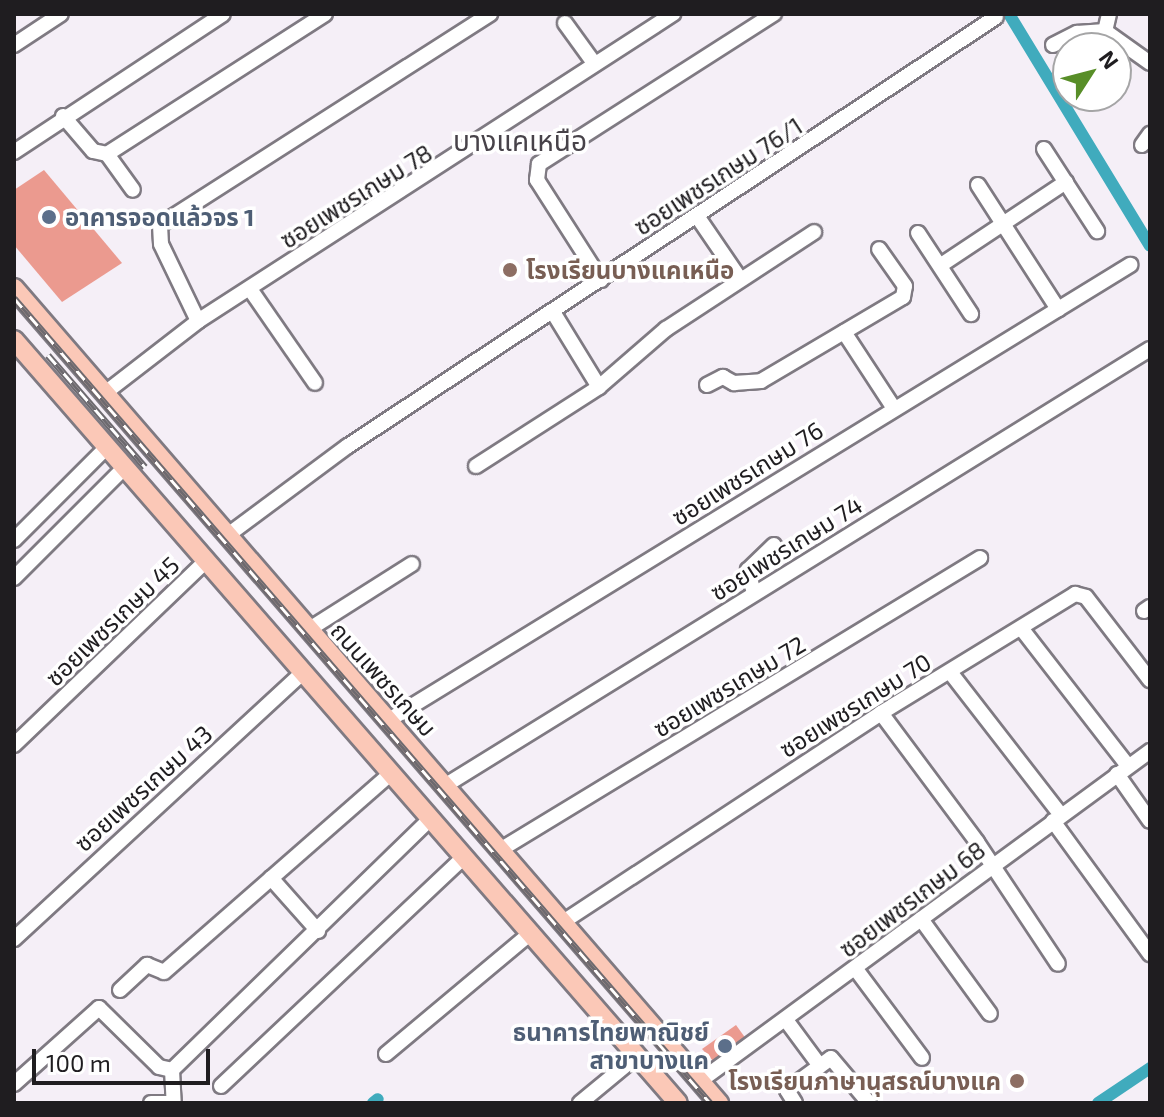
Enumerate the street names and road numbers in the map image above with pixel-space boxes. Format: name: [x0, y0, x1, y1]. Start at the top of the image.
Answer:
street label: ซอยเพชรเกษม 76/1: [629, 111, 807, 241]
street label: ซอยเพชรเกษม 78: [275, 138, 437, 254]
street label: ซอยเพชรเกษม 76: [666, 415, 828, 531]
street label: ซอยเพชรเกษม 74: [705, 490, 867, 606]
street label: ซอยเพชรเกษม 45: [39, 550, 185, 692]
street label: ถนนเพชรเกษม: [325, 616, 443, 742]
street label: ซอยเพชรเกษม 72: [648, 629, 810, 743]
street label: ซอยเพชรเกษม 70: [774, 647, 936, 763]
street label: ซอยเพชรเกษม 43: [68, 719, 218, 857]
street label: ซอยเพชรเกษม 68: [834, 835, 990, 963]

